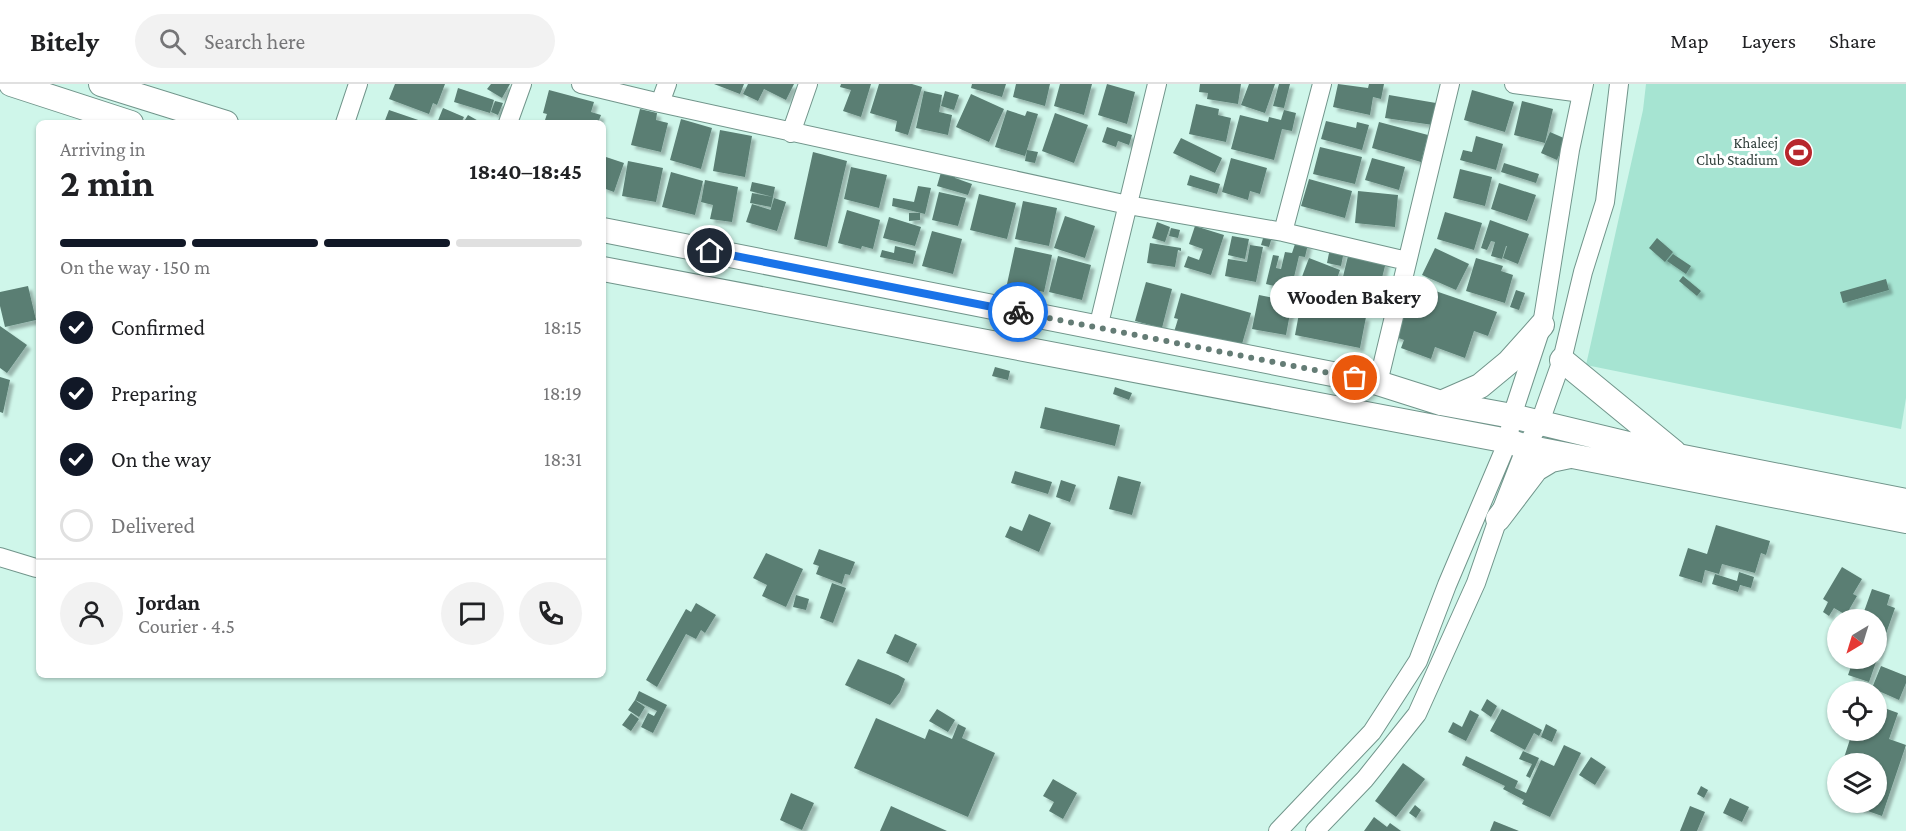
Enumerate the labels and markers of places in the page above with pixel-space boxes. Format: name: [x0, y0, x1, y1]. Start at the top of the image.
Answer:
place label: Khaleej Club Stadium: [1696, 135, 1778, 168]
sports icon: Khaleej Club Stadium: [1783, 136, 1815, 168]
pin: [684, 225, 735, 276]
callout: Wooden Bakery: [1271, 276, 1439, 318]
pin: [1329, 352, 1380, 403]

